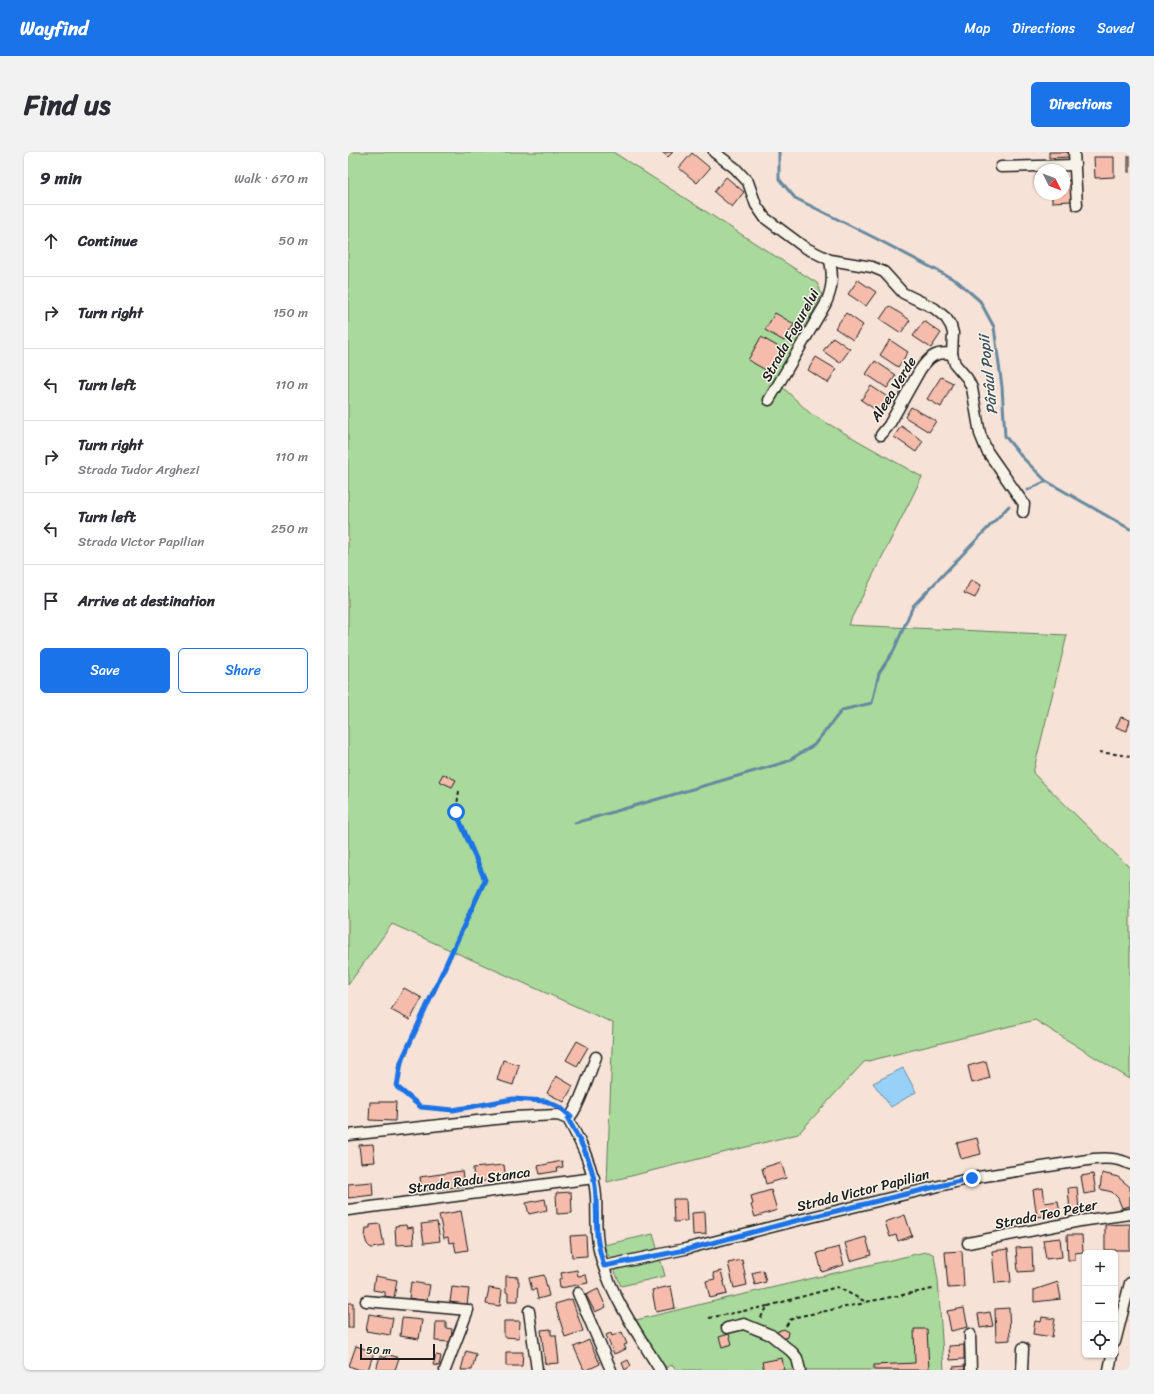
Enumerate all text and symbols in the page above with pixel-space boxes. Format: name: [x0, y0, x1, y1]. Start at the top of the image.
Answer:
text: Wayfind: [20, 12, 88, 45]
text: Map: [964, 16, 990, 41]
text: Directions: [1012, 16, 1075, 41]
text: Saved: [1097, 16, 1134, 41]
text: Find us: [24, 80, 111, 129]
button: Directions: [1031, 82, 1130, 127]
text: 9 min: [40, 163, 82, 193]
north arrow: [1034, 164, 1070, 200]
text: Walk · 670 m: [234, 167, 308, 190]
text: Continue: [78, 228, 138, 254]
text: 50 m: [278, 229, 308, 252]
icon: ahead: [40, 230, 62, 252]
street label: Strada Fagurelui: [754, 283, 827, 386]
text: Turn right: [78, 300, 143, 326]
text: 150 m: [273, 301, 308, 324]
icon: right: [40, 302, 62, 324]
water label: Pârâul Popii: [971, 331, 1005, 416]
street label: Aleea Verde: [863, 352, 923, 428]
text: Turn left: [78, 372, 136, 398]
text: 110 m: [275, 373, 308, 396]
icon: left: [40, 374, 62, 396]
text: Turn right: [78, 432, 143, 458]
text: 110 m: [275, 445, 308, 468]
icon: right: [40, 446, 62, 468]
text: Strada Tudor Arghezi: [78, 458, 199, 481]
text: Turn left: [78, 504, 136, 530]
text: 250 m: [271, 517, 308, 540]
icon: left: [40, 518, 62, 540]
text: Strada Victor Papilian: [78, 530, 204, 553]
text: Arrive at destination: [78, 588, 215, 614]
icon: arrive: [40, 590, 62, 612]
button: Save: [40, 648, 170, 693]
button: Share: [178, 648, 308, 693]
route start: [447, 803, 465, 821]
street label: Strada Radu Stanca: [406, 1160, 532, 1201]
street label: Strada Victor Papilian: [794, 1162, 932, 1219]
route end: [963, 1169, 981, 1187]
street label: Strada Teo Peter: [993, 1192, 1101, 1237]
map controls: [1082, 1250, 1118, 1358]
button: +: [1082, 1250, 1118, 1286]
button: −: [1082, 1286, 1118, 1322]
button: locate: [1082, 1322, 1118, 1358]
text: 50 m: [366, 1341, 391, 1360]
scale bar: [360, 1342, 435, 1361]

